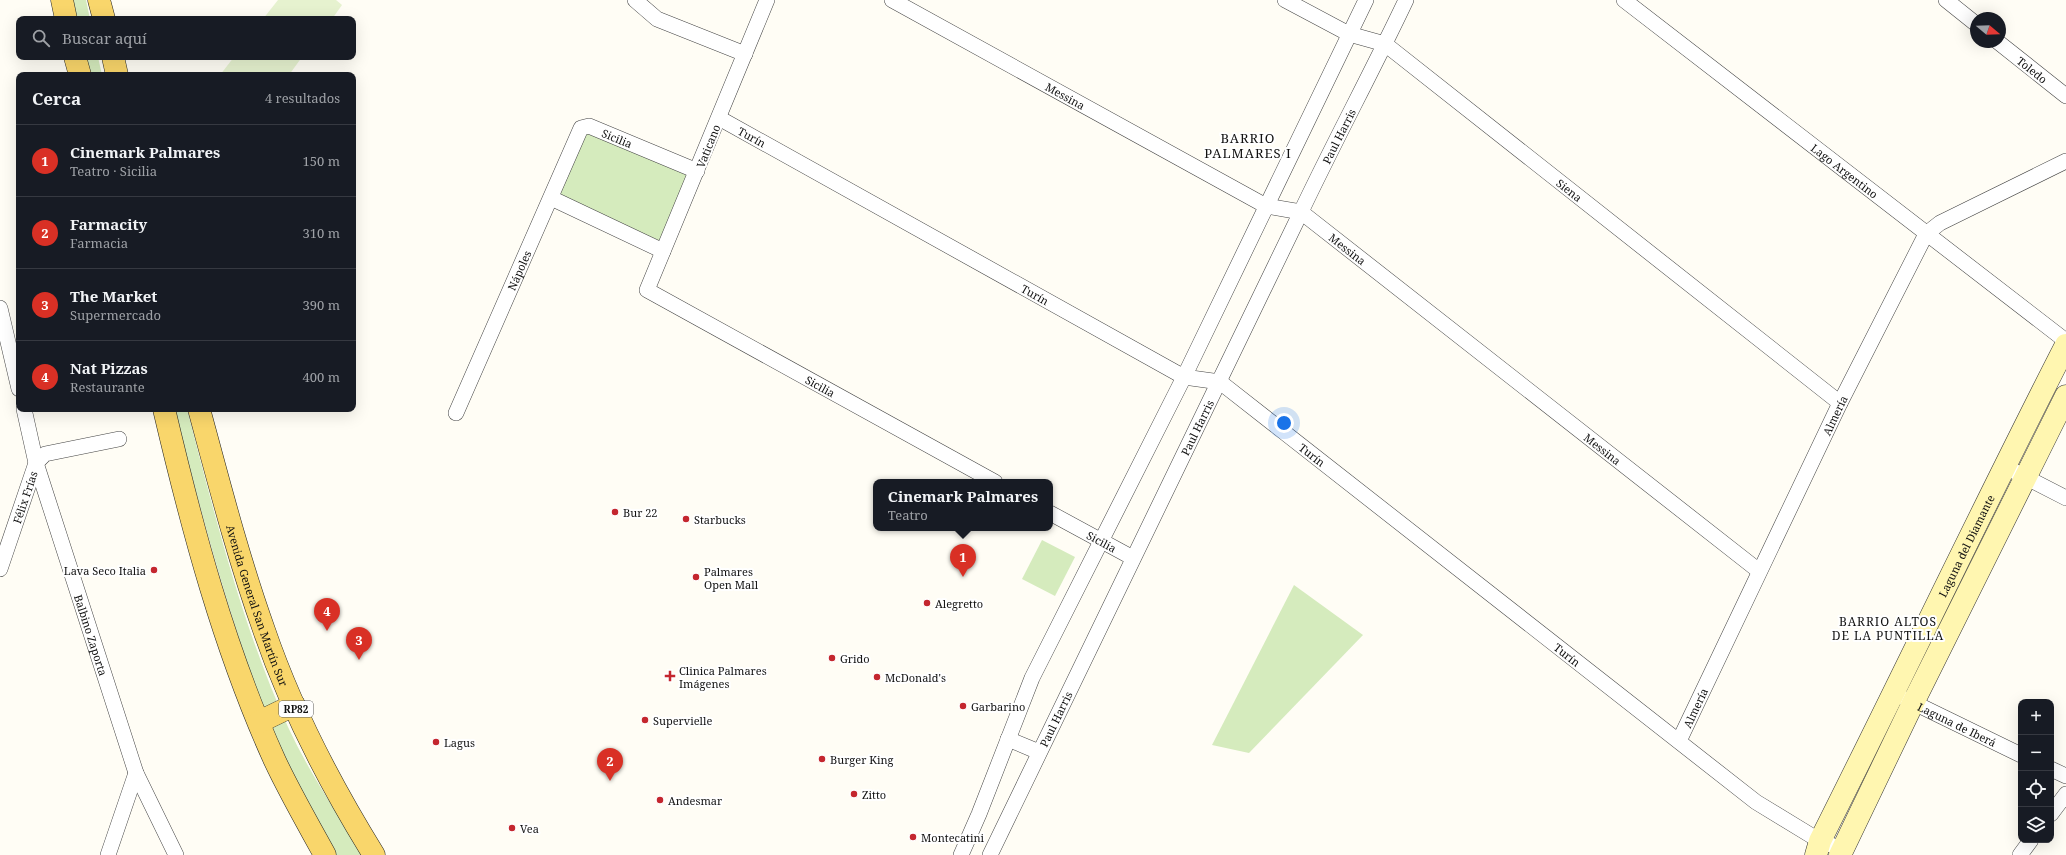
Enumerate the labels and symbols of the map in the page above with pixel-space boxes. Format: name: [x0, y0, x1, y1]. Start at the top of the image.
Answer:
north arrow: [1970, 12, 2006, 48]
street label: Toledo: [2014, 53, 2051, 86]
street label: Messina: [1043, 79, 1088, 112]
street label: Paul Harris: [1318, 106, 1359, 166]
street label: Vaticano: [693, 122, 723, 170]
street label: Turín: [736, 123, 769, 150]
street label: Sicilia: [600, 125, 635, 151]
district label: BARRIO PALMARES I: [1204, 129, 1292, 162]
street label: Lago Argentino: [1808, 140, 1882, 201]
street label: Siena: [1554, 175, 1586, 204]
street label: Messina: [1326, 230, 1369, 268]
street label: Nápoles: [503, 248, 534, 292]
street label: Turín: [1019, 280, 1052, 308]
street label: Sicilia: [803, 372, 838, 400]
street label: Almería: [1818, 393, 1850, 437]
street label: Paul Harris: [1177, 397, 1217, 458]
your location: [1274, 413, 1294, 433]
street label: Messina: [1581, 429, 1624, 468]
street label: Turín: [1296, 439, 1329, 469]
street label: Félix Frías: [9, 469, 40, 525]
street label: Laguna del Diamante: [1934, 492, 1997, 599]
place label: Bur 22: [623, 505, 658, 520]
marker: Bur 22: [610, 507, 620, 517]
place label: Starbucks: [694, 512, 746, 527]
marker: Starbucks: [681, 514, 691, 524]
street label: Avenida General San Martín Sur: [223, 523, 292, 689]
street label: Sicilia: [1084, 527, 1119, 555]
pin: 1: [950, 544, 976, 577]
place label: Lava Seco Italia: [64, 563, 146, 578]
place label: Palmares Open Mall: [704, 564, 759, 592]
marker: Lava Seco Italia: [149, 565, 159, 575]
marker: Palmares Open Mall: [691, 572, 701, 582]
street label: Balbino Zaporta: [71, 592, 112, 678]
place label: Alegretto: [935, 596, 983, 611]
pin: 4: [314, 598, 340, 631]
marker: Alegretto: [922, 598, 932, 608]
district label: BARRIO ALTOS DE LA PUNTILLA: [1832, 613, 1944, 644]
pin: 3: [346, 627, 372, 660]
street label: Turín: [1551, 639, 1584, 669]
place label: Grido: [840, 651, 870, 666]
marker: Grido: [827, 653, 837, 663]
place label: Clinica Palmares Imágenes: [679, 663, 767, 691]
marker: Clinica Palmares Imágenes: [664, 670, 676, 682]
place label: McDonald's: [885, 670, 946, 685]
marker: McDonald's: [872, 672, 882, 682]
street label: Almería: [1679, 685, 1711, 730]
street label: Paul Harris: [1036, 689, 1075, 749]
street label: Laguna de Iberá: [1915, 698, 1999, 749]
place label: Garbarino: [971, 699, 1025, 714]
road number: RP82: [279, 701, 313, 717]
marker: Garbarino: [958, 701, 968, 711]
place label: Supervielle: [653, 713, 712, 728]
marker: Supervielle: [640, 715, 650, 725]
place label: Lagus: [444, 735, 475, 750]
marker: Lagus: [431, 737, 441, 747]
pin: 2: [597, 748, 623, 781]
place label: Burger King: [830, 752, 894, 767]
marker: Burger King: [817, 754, 827, 764]
place label: Zitto: [862, 787, 886, 802]
marker: Zitto: [849, 789, 859, 799]
place label: Andesmar: [668, 793, 723, 808]
marker: Andesmar: [655, 795, 665, 805]
place label: Vea: [520, 821, 539, 836]
marker: Vea: [507, 823, 517, 833]
place label: Montecatini: [921, 830, 985, 845]
marker: Montecatini: [908, 832, 918, 842]

